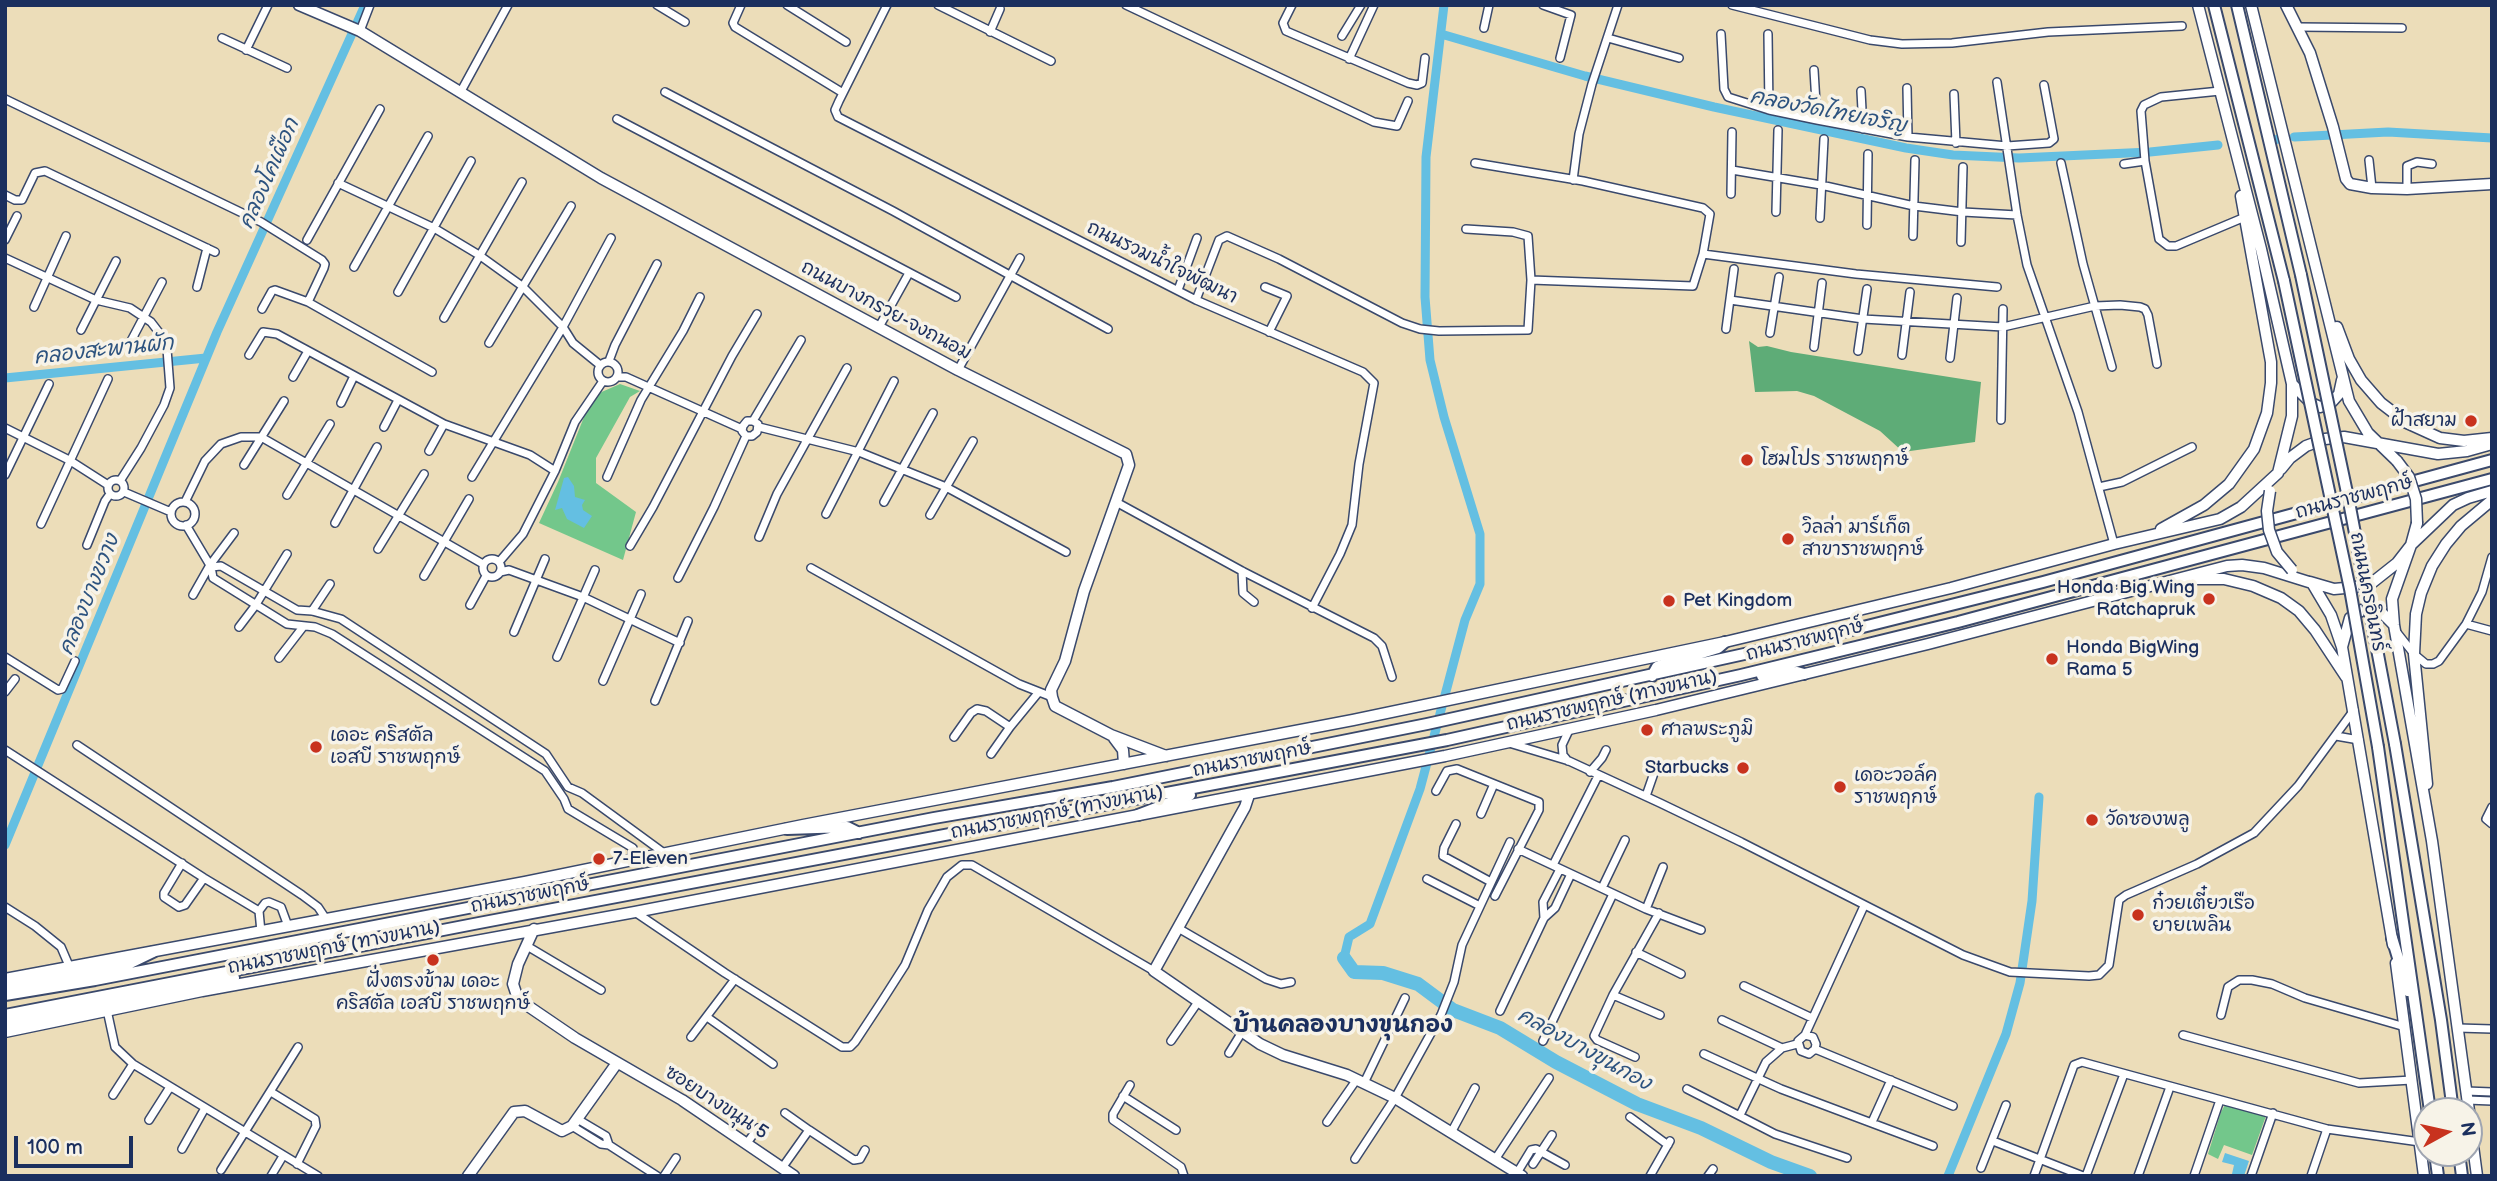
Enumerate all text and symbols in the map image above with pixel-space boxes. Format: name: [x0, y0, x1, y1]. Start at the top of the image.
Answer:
water label: คลองวัดไทยเจริญ: [1748, 85, 1908, 139]
water label: คลองโคเผือก: [234, 115, 306, 233]
street label: ถนนรวมน้ำใจพัฒนา: [1083, 217, 1241, 309]
street label: ถนนบางกรวย-จงถนอม: [797, 256, 975, 366]
water label: คลองสะพานผัก: [33, 331, 175, 371]
place label: ฝ้าสยาม: [2391, 410, 2457, 432]
marker: ฝ้าสยาม: [2463, 413, 2479, 429]
place label: โฮมโปร ราชพฤกษ์: [1761, 449, 1908, 471]
marker: โฮมโปร ราชพฤกษ์: [1739, 452, 1755, 468]
street label: ถนนราชพฤกษ์: [2293, 471, 2415, 525]
place label: วิลล่า มาร์เก็ต สาขาราชพฤกษ์: [1802, 517, 1923, 561]
street label: ถนนนครอินทร์: [2344, 530, 2390, 654]
water label: คลองบางขวาง: [54, 531, 126, 659]
marker: วิลล่า มาร์เก็ต สาขาราชพฤกษ์: [1780, 531, 1796, 547]
place label: Honda Big Wing Ratchapruk: [2057, 577, 2195, 621]
place label: Pet Kingdom: [1683, 590, 1792, 612]
marker: Honda Big Wing Ratchapruk: [2201, 591, 2217, 607]
marker: Pet Kingdom: [1661, 593, 1677, 609]
street label: ถนนราชพฤกษ์: [1744, 615, 1866, 667]
place label: Honda BigWing Rama 5: [2066, 637, 2199, 681]
marker: Honda BigWing Rama 5: [2044, 651, 2060, 667]
street label: ถนนราชพฤกษ์ (ทางขนาน): [1504, 666, 1720, 736]
place label: ศาลพระภูมิ: [1661, 719, 1753, 741]
marker: ศาลพระภูมิ: [1639, 722, 1655, 738]
place label: เดอะ คริสตัล เอสบี ราชพฤกษ์: [330, 725, 460, 769]
street label: ถนนราชพฤกษ์: [1191, 737, 1313, 783]
marker: เดอะ คริสตัล เอสบี ราชพฤกษ์: [308, 739, 324, 755]
place label: Starbucks: [1645, 757, 1729, 779]
marker: Starbucks: [1735, 760, 1751, 776]
place label: เดอะวอล์ค ราชพฤกษ์: [1854, 765, 1937, 809]
marker: เดอะวอล์ค ราชพฤกษ์: [1832, 779, 1848, 795]
street label: ถนนราชพฤกษ์ (ทางขนาน): [949, 781, 1165, 845]
place label: วัดซองพลู: [2106, 809, 2190, 831]
marker: วัดซองพลู: [2084, 812, 2100, 828]
place label: 7-Eleven: [613, 848, 688, 870]
marker: 7-Eleven: [591, 851, 607, 867]
street label: ถนนราชพฤกษ์: [469, 873, 591, 919]
place label: ก๋วยเตี๋ยวเรือ ยายเพลิน: [2152, 893, 2255, 937]
marker: ก๋วยเตี๋ยวเรือ ยายเพลิน: [2130, 907, 2146, 923]
street label: ถนนราชพฤกษ์ (ทางขนาน): [226, 916, 442, 980]
marker: ฝั่งตรงข้าม เดอะ คริสตัล เอสบี ราชพฤกษ์: [425, 952, 441, 968]
place label: ฝั่งตรงข้าม เดอะ คริสตัล เอสบี ราชพฤกษ์: [336, 971, 530, 1015]
water label: คลองบางขุนกอง: [1513, 1003, 1655, 1097]
district label: บ้านคลองบางขุนกอง: [1233, 1012, 1453, 1040]
street label: ซอยบางขนุน 5: [660, 1061, 772, 1145]
north arrow: [2413, 1097, 2483, 1167]
text: N: [2455, 1121, 2480, 1138]
scale bar: [18, 1122, 136, 1166]
text: 100 m: [27, 1135, 83, 1160]

